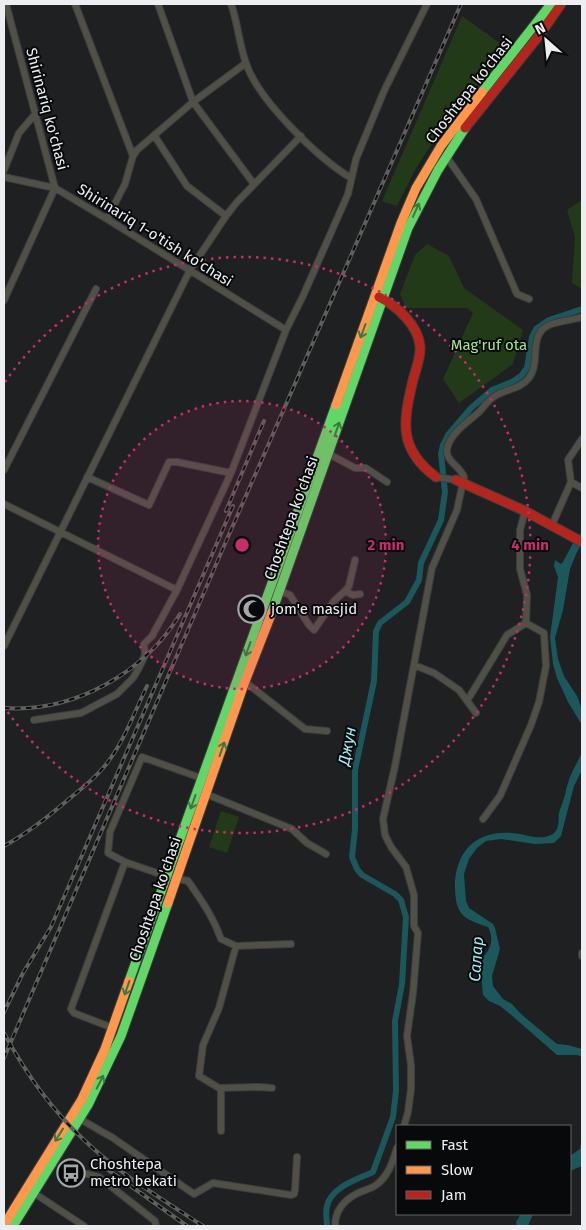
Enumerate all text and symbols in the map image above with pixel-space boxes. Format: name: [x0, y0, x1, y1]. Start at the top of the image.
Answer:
north arrow: [521, 15, 571, 65]
text: N: [532, 19, 548, 39]
street label: Choshtepa ko'chasi: [422, 33, 516, 147]
street label: Shirinariq ko'chasi: [22, 46, 72, 172]
street label: Shirinariq 1-o'tish ko'chasi: [74, 180, 236, 290]
one-way arrow: [412, 203, 421, 218]
one-way arrow: [358, 323, 367, 338]
park label: Mag'ruf ota: [451, 336, 527, 354]
one-way arrow: [333, 421, 343, 437]
street label: Choshtepa ko'chasi: [260, 454, 322, 582]
centre of rings: [233, 536, 251, 554]
text: 2 min: [368, 536, 404, 554]
text: 4 min: [511, 536, 549, 554]
mosque icon: jom'e masjid: [237, 594, 267, 624]
place label: jom'e masjid: [270, 600, 357, 618]
one-way arrow: [243, 641, 252, 656]
water label: Джун: [334, 725, 360, 769]
one-way arrow: [218, 742, 227, 758]
one-way arrow: [188, 794, 197, 809]
street label: Choshtepa ko'chasi: [125, 834, 185, 964]
water label: Салар: [465, 936, 487, 982]
one-way arrow: [122, 980, 131, 995]
one-way arrow: [95, 1075, 105, 1090]
legend: [396, 1125, 571, 1215]
one-way arrow: [54, 1128, 64, 1142]
text: Fast: [441, 1136, 468, 1154]
place label: Choshtepa metro bekati: [90, 1155, 177, 1190]
bus stop icon: Choshtepa metro bekati: [56, 1158, 86, 1188]
text: Slow: [441, 1161, 473, 1179]
text: Jam: [441, 1186, 467, 1204]

